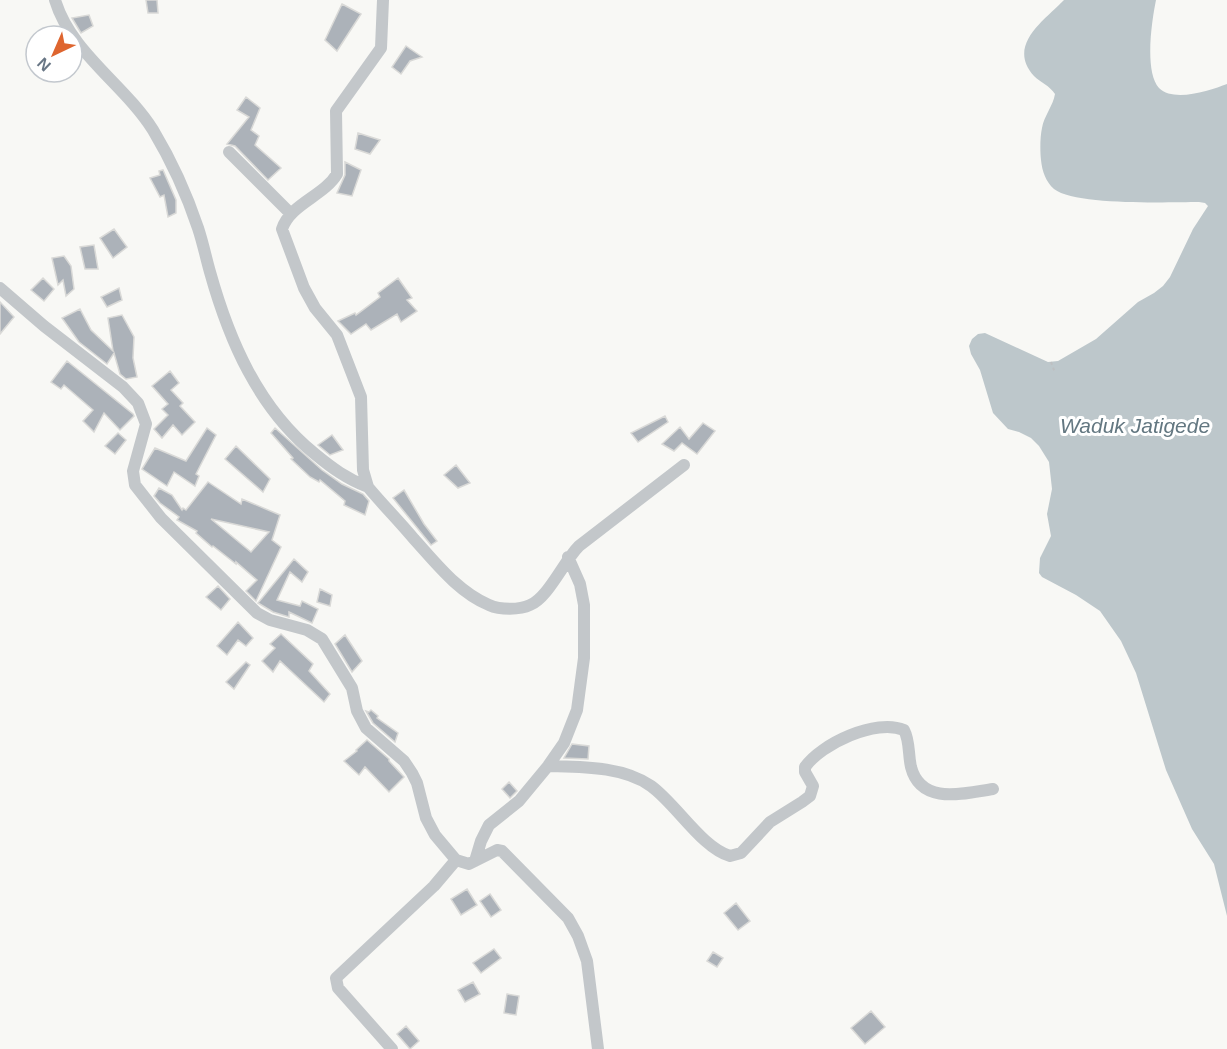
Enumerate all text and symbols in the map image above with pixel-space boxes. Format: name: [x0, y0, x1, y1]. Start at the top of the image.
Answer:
north arrow: [24, 24, 84, 84]
text: N: [34, 54, 54, 75]
water label: Waduk Jatigede: [1060, 414, 1210, 437]

